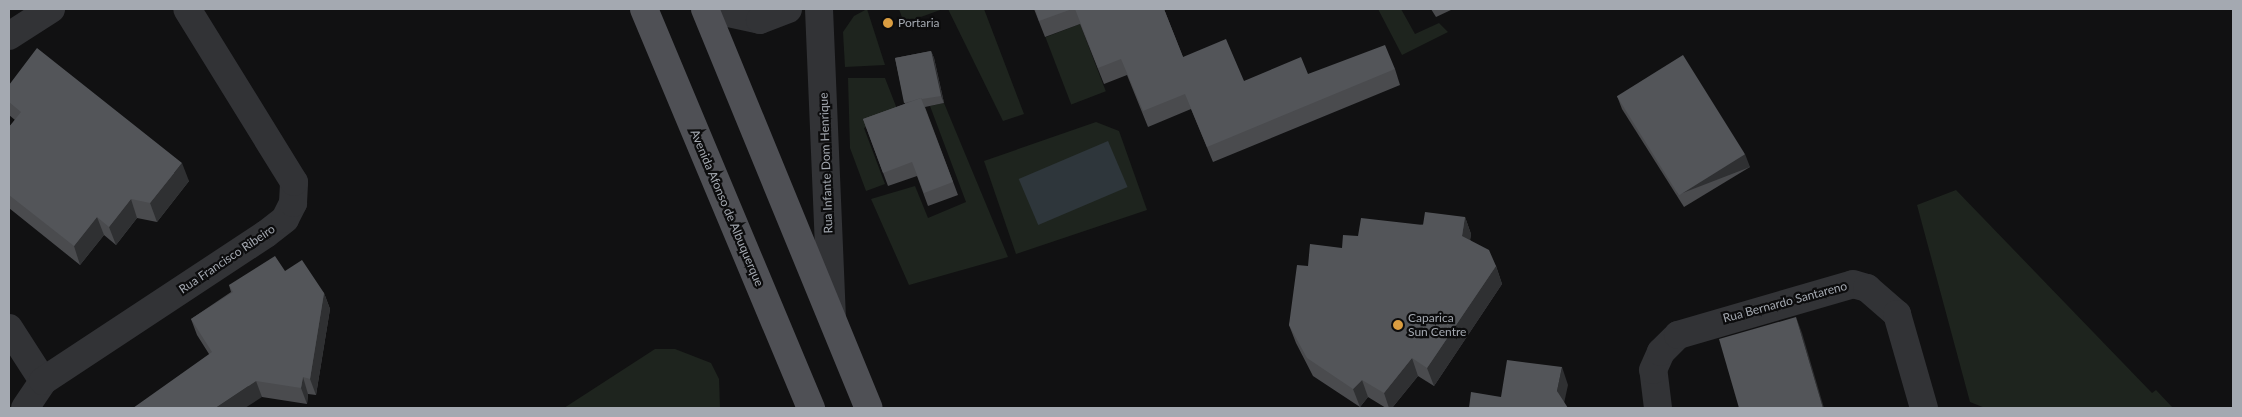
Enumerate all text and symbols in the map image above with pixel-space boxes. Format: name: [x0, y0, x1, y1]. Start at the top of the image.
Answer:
place label: Portaria: [898, 16, 940, 30]
marker: Portaria: [882, 17, 894, 29]
street label: Rua Infante Dom Henrique: [816, 92, 836, 234]
street label: Avenida Afonso de Albuquerque: [687, 127, 767, 289]
street label: Rua Francisco Ribeiro: [176, 222, 278, 296]
street label: Rua Bernardo Santareno: [1721, 278, 1849, 326]
place label: Caparica Sun Centre: [1408, 311, 1466, 339]
marker: Caparica Sun Centre: [1392, 319, 1404, 331]

